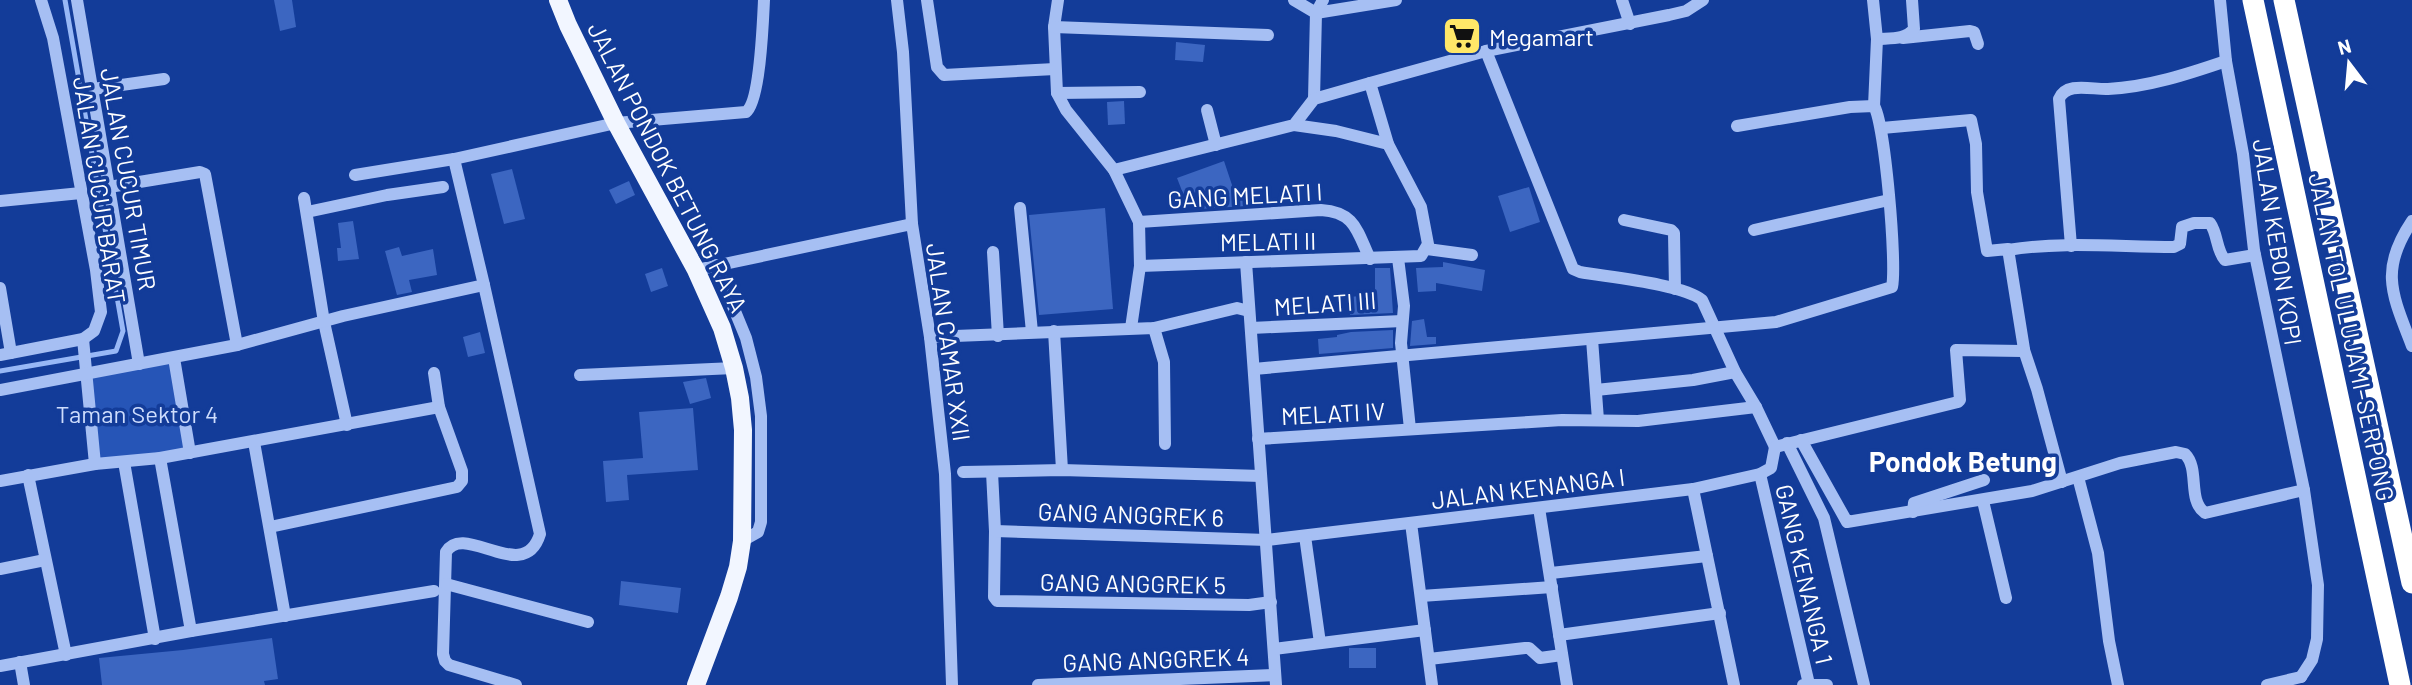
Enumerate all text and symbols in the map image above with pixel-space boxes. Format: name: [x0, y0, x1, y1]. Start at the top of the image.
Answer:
supermarket icon: Megamart: [1441, 15, 1483, 57]
street label: JALAN PONDOK BETUNG RAYA: [582, 17, 754, 317]
place label: Megamart: [1489, 22, 1594, 51]
north arrow: [2314, 28, 2384, 98]
text: N: [2335, 33, 2353, 59]
street label: JALAN CUCUR TIMUR: [95, 66, 163, 292]
street label: JALAN CUCUR BARAT: [68, 75, 132, 305]
street label: JALAN KEBON KOPI: [2247, 137, 2309, 347]
street label: JALAN TOL ULUJAMI–SERPONG: [2303, 170, 2401, 504]
street label: GANG MELATI I: [1167, 176, 1323, 214]
street label: MELATI II: [1220, 226, 1316, 256]
street label: JALAN CAMAR XXII: [921, 241, 977, 443]
street label: MELATI III: [1273, 285, 1377, 321]
street label: MELATI IV: [1280, 396, 1386, 430]
park label: Taman Sektor 4: [56, 399, 218, 428]
district label: Pondok Betung: [1869, 444, 2057, 478]
street label: JALAN KENANGA I: [1429, 462, 1627, 514]
street label: GANG KENANGA 1: [1770, 481, 1840, 667]
street label: GANG ANGGREK 6: [1037, 496, 1225, 532]
street label: GANG ANGGREK 5: [1040, 567, 1226, 599]
street label: GANG ANGGREK 4: [1062, 641, 1250, 677]

